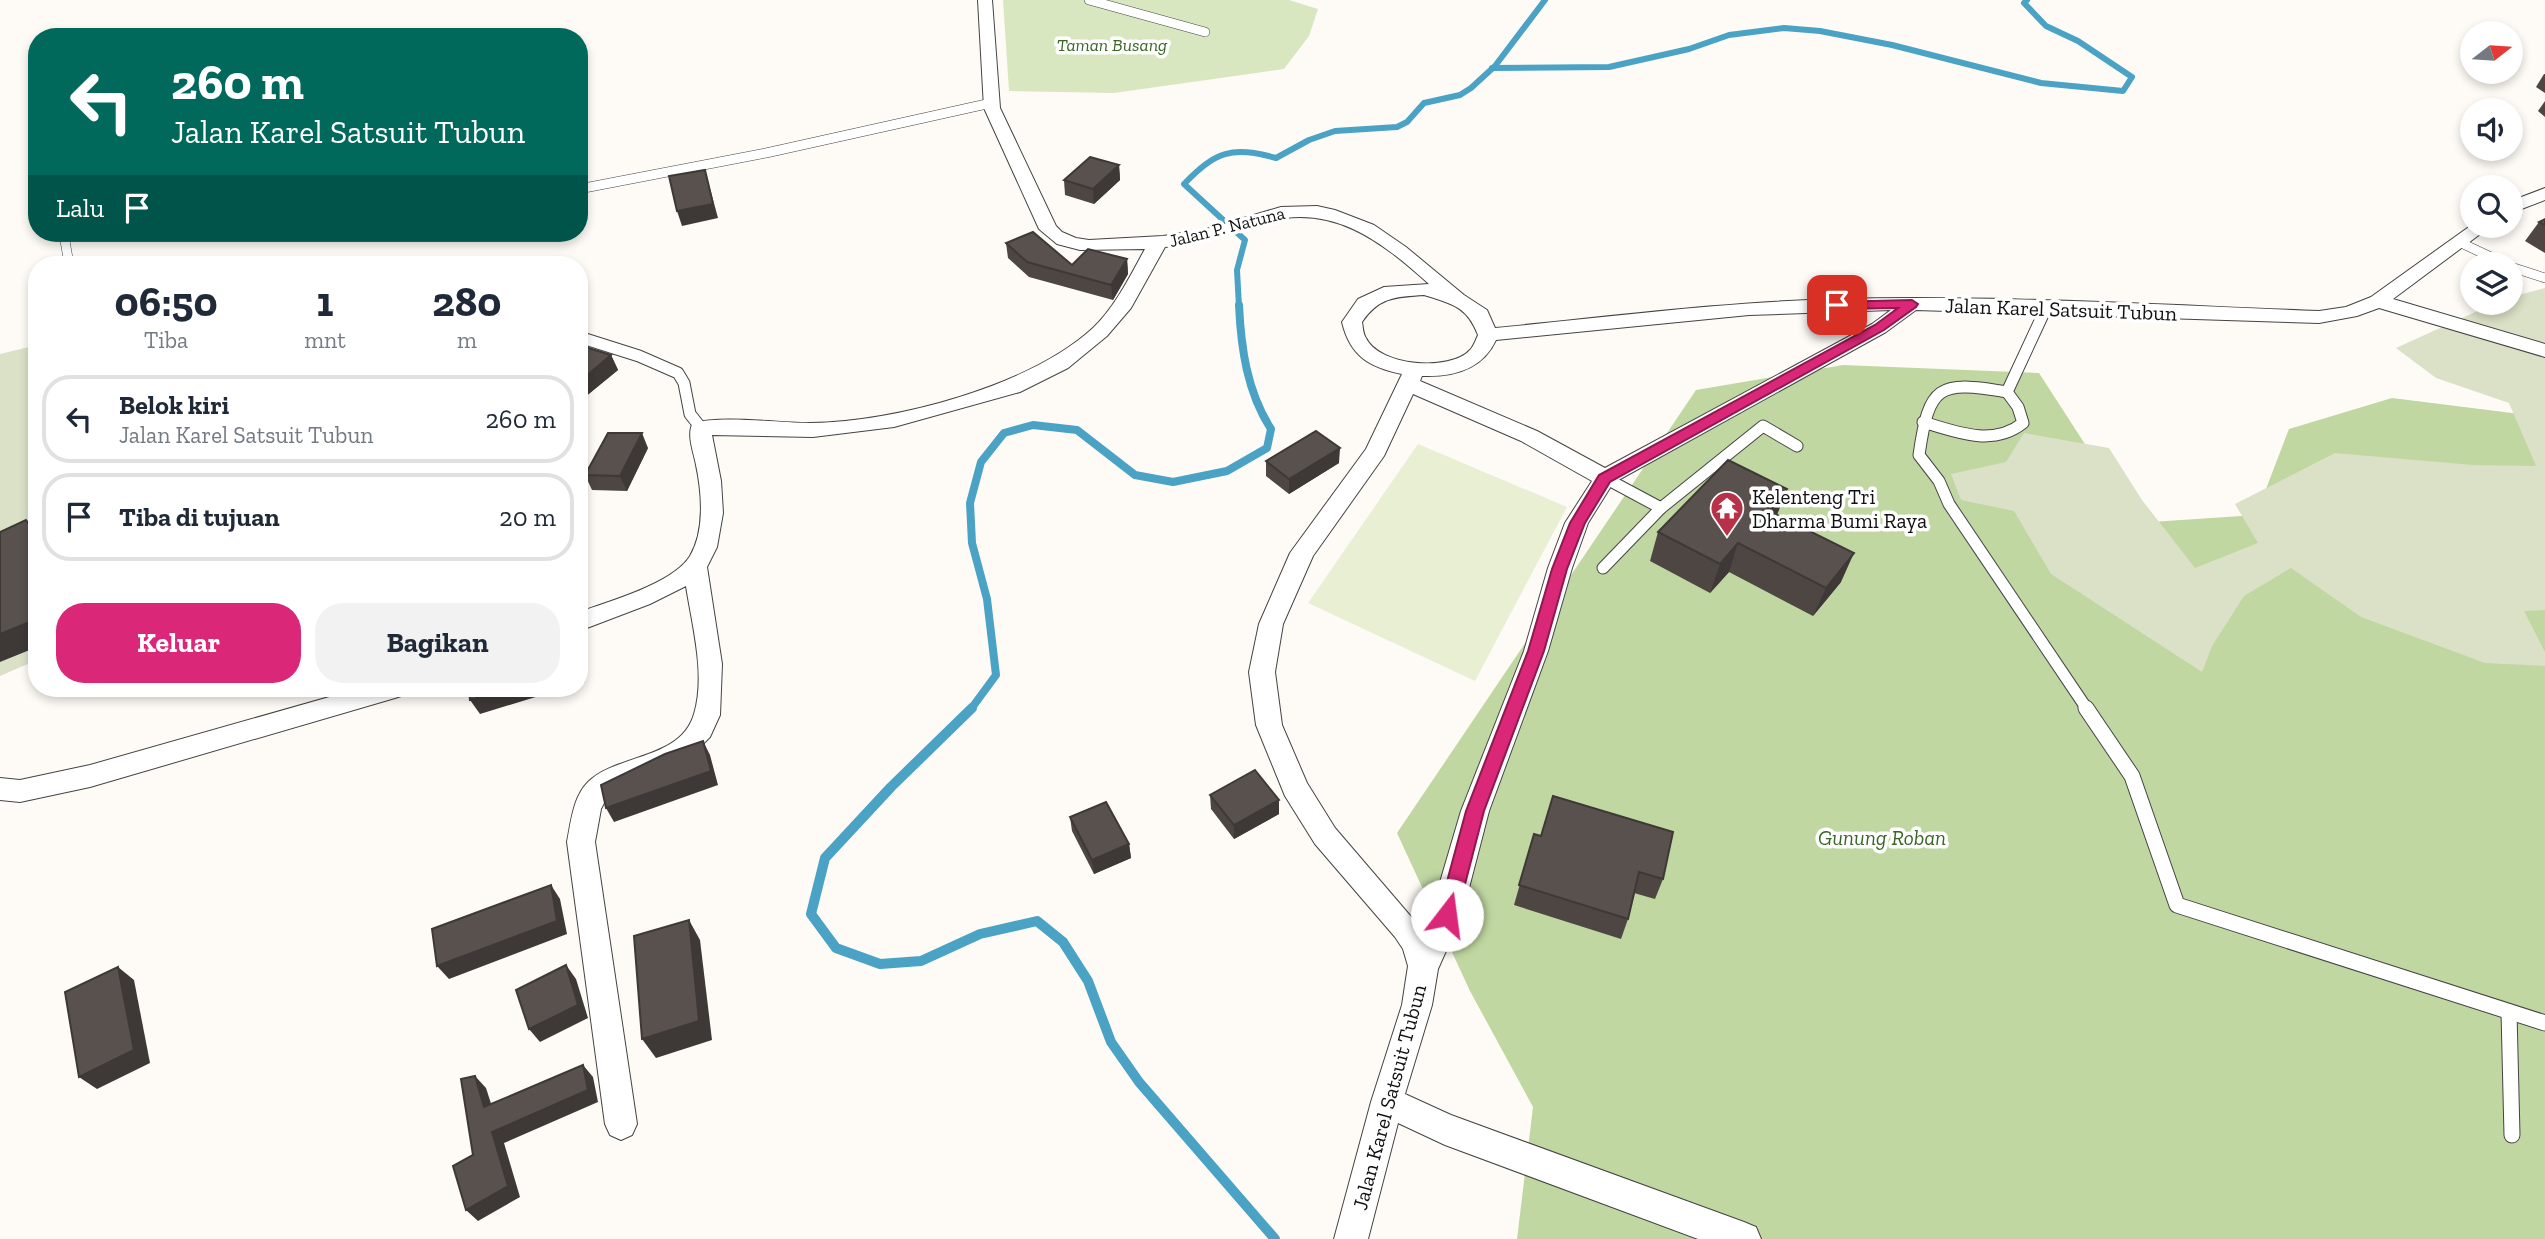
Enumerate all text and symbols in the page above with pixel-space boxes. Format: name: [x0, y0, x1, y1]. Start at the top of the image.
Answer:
north arrow: [2460, 21, 2524, 84]
map controls: [2460, 21, 2523, 315]
park label: Taman Busang: [1057, 34, 1168, 56]
text: 260 m: [171, 53, 304, 112]
icon: left: [56, 56, 147, 147]
button: sound: [2460, 98, 2523, 161]
text: Jalan Karel Satsuit Tubun: [171, 113, 525, 151]
button: search: [2460, 175, 2523, 238]
icon: arrive: [118, 189, 156, 227]
text: Lalu: [56, 192, 104, 224]
street label: Jalan P. Natuna: [1167, 202, 1287, 252]
button: layers: [2460, 252, 2523, 315]
pin: [1807, 275, 1867, 335]
text: 06:50: [114, 276, 218, 327]
text: 1: [316, 276, 333, 327]
text: 280: [432, 276, 502, 327]
icon: arrive: [1818, 286, 1856, 324]
street label: Jalan Karel Satsuit Tubun: [1944, 292, 2178, 326]
text: Tiba: [144, 326, 188, 354]
text: mnt: [304, 326, 346, 354]
text: m: [457, 326, 477, 354]
text: Belok kiri: [119, 389, 229, 421]
icon: left: [60, 400, 98, 438]
text: 260 m: [485, 403, 556, 435]
text: Jalan Karel Satsuit Tubun: [119, 421, 373, 449]
place label: Kelenteng Tri Dharma Bumi Raya: [1752, 484, 1927, 533]
temple icon: Kelenteng Tri Dharma Bumi Raya: [1708, 489, 1746, 538]
icon: arrive: [60, 498, 98, 536]
text: Tiba di tujuan: [119, 501, 280, 533]
text: 20 m: [499, 501, 556, 533]
button: Keluar: [56, 603, 301, 683]
button: Bagikan: [315, 603, 560, 683]
park label: Gunung Roban: [1818, 825, 1946, 850]
position arrow: [1410, 878, 1484, 952]
street label: Jalan Karel Satsuit Tubun: [1347, 982, 1431, 1212]

